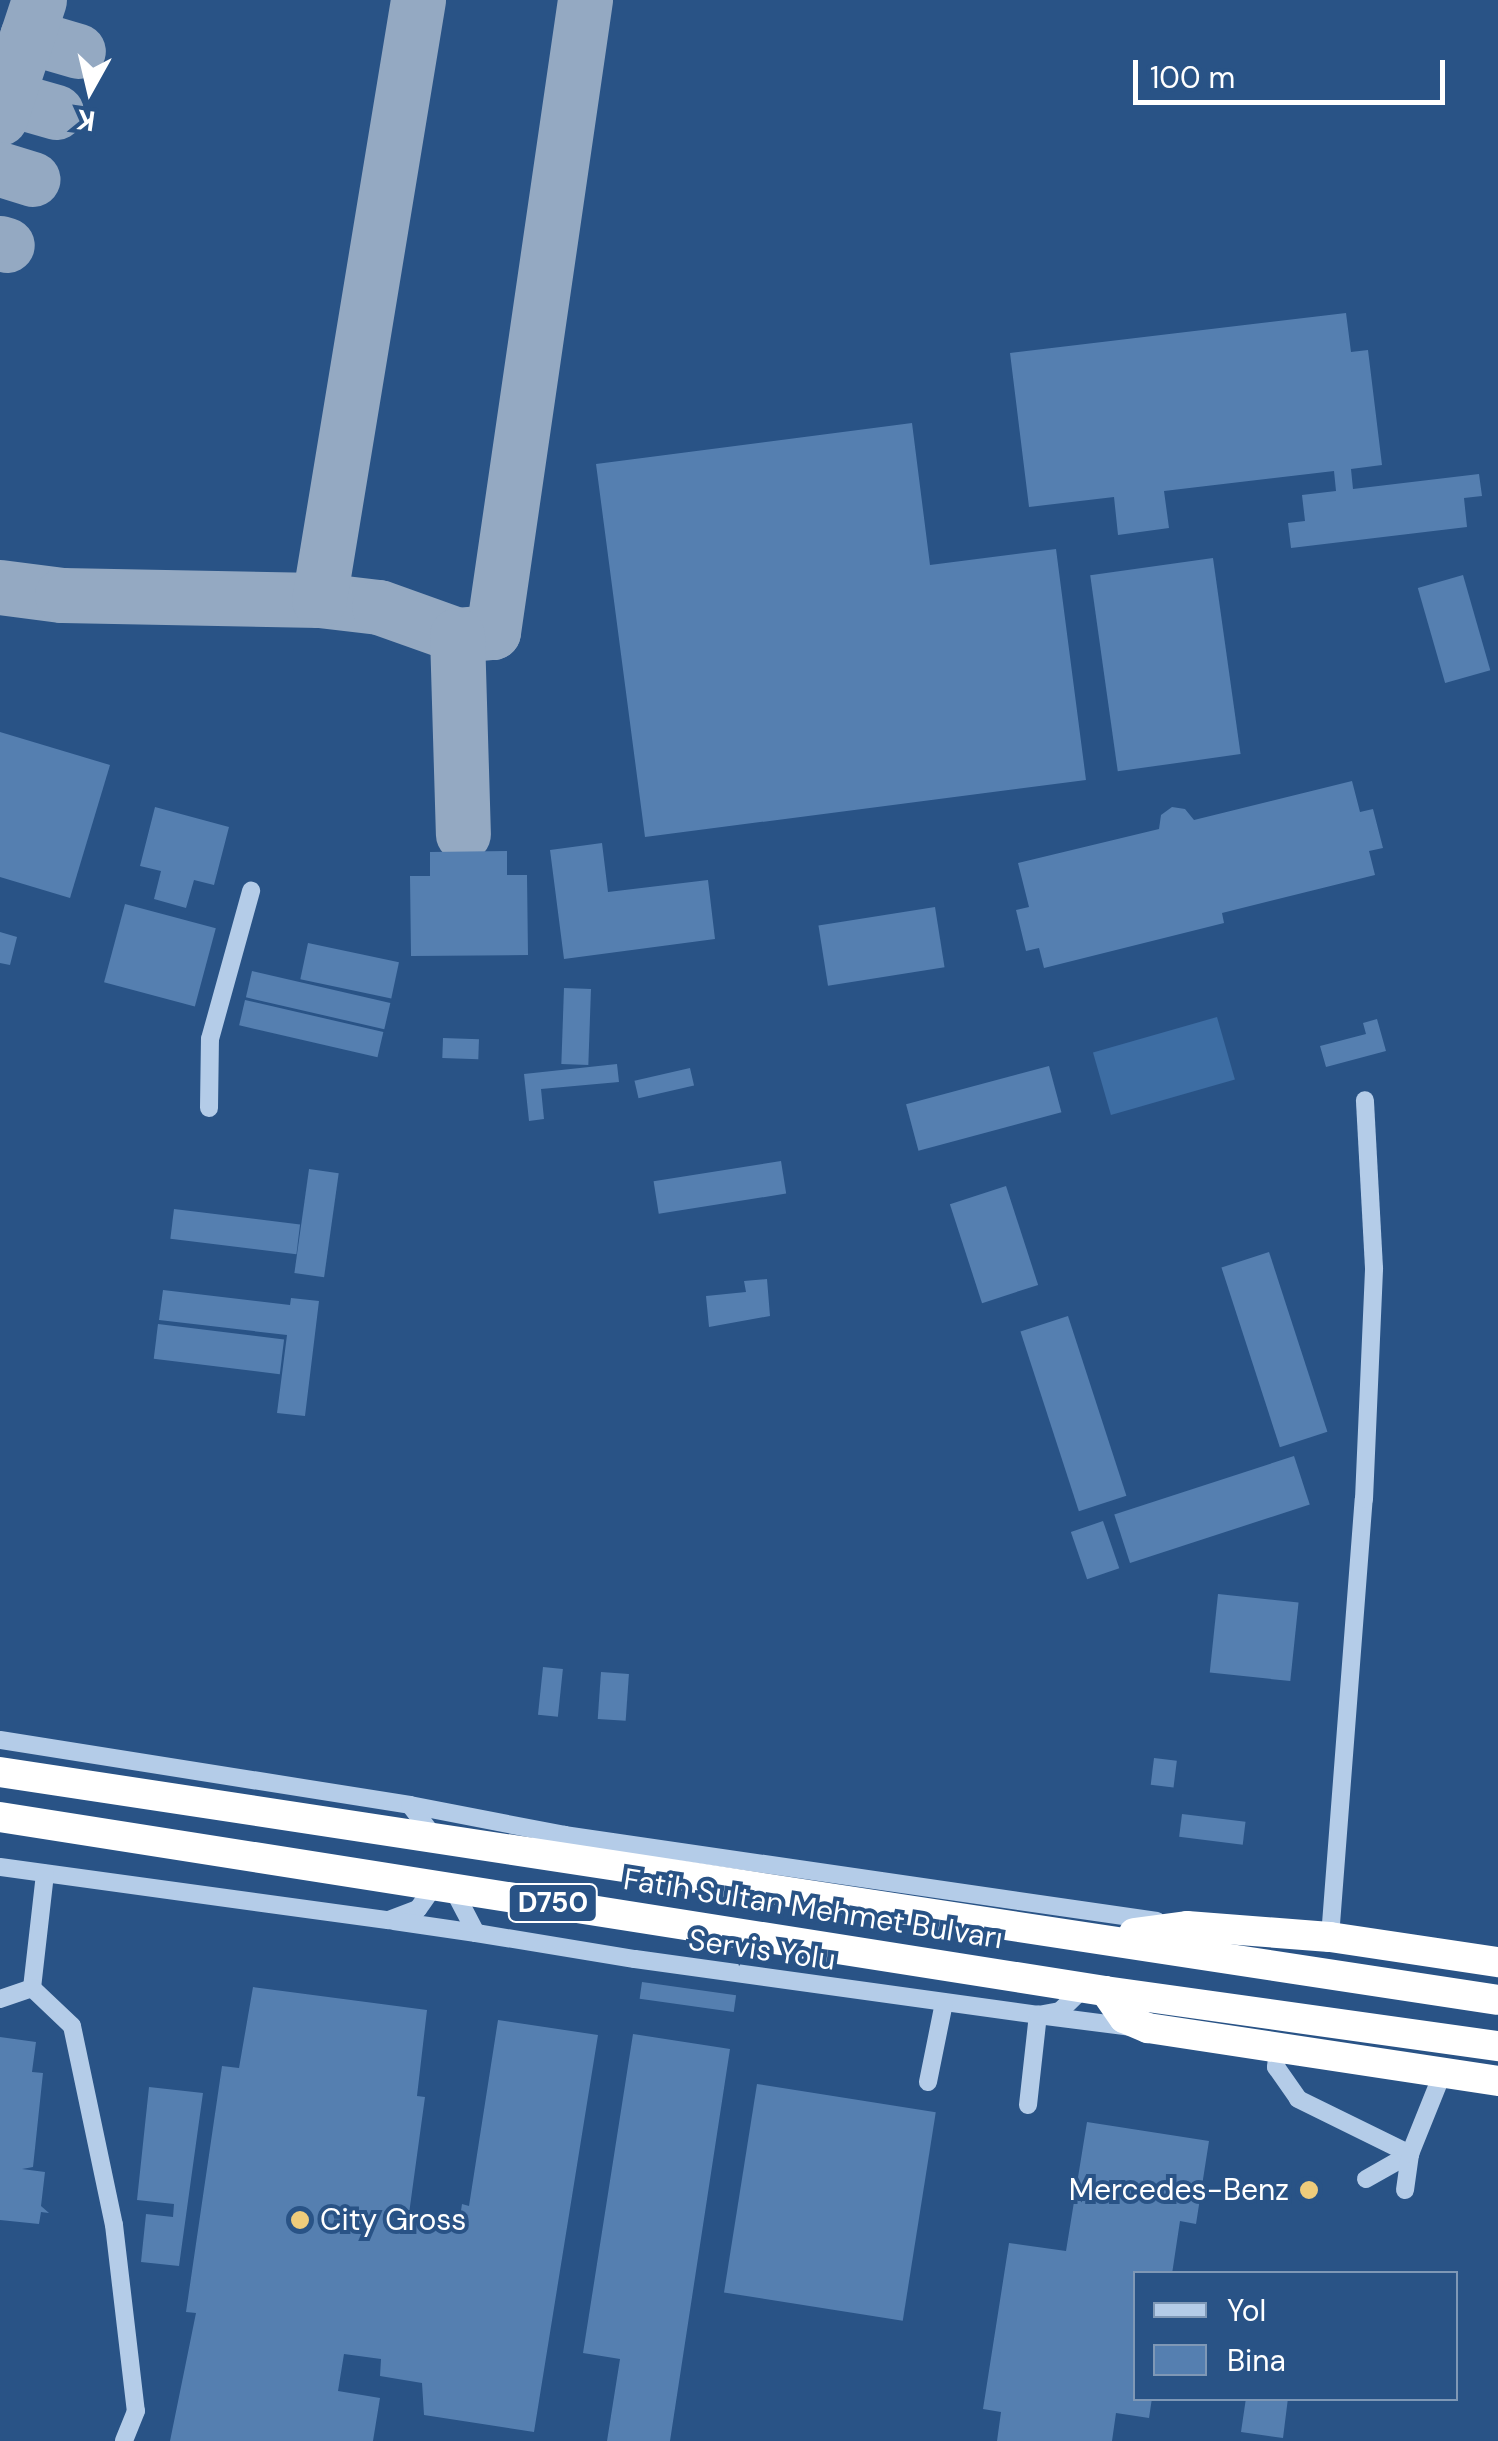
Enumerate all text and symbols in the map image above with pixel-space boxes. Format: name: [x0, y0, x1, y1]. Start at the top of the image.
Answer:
north arrow: [40, 40, 140, 140]
scale bar: [1138, 40, 1450, 102]
text: 100 m: [1150, 58, 1235, 97]
text: K: [74, 101, 97, 140]
street label: Fatih Sultan Mehmet Bulvarı: [621, 1861, 1005, 1957]
road number: D750: [506, 1880, 600, 1926]
street label: Servis Yolu: [686, 1922, 838, 1978]
place label: Mercedes-Benz: [1069, 2172, 1289, 2208]
marker: Mercedes-Benz: [1298, 2179, 1320, 2201]
place label: City Gross: [320, 2202, 466, 2238]
marker: City Gross: [289, 2209, 311, 2231]
legend: [1133, 2271, 1458, 2401]
text: Yol: [1227, 2291, 1266, 2330]
text: Bina: [1227, 2341, 1286, 2380]

